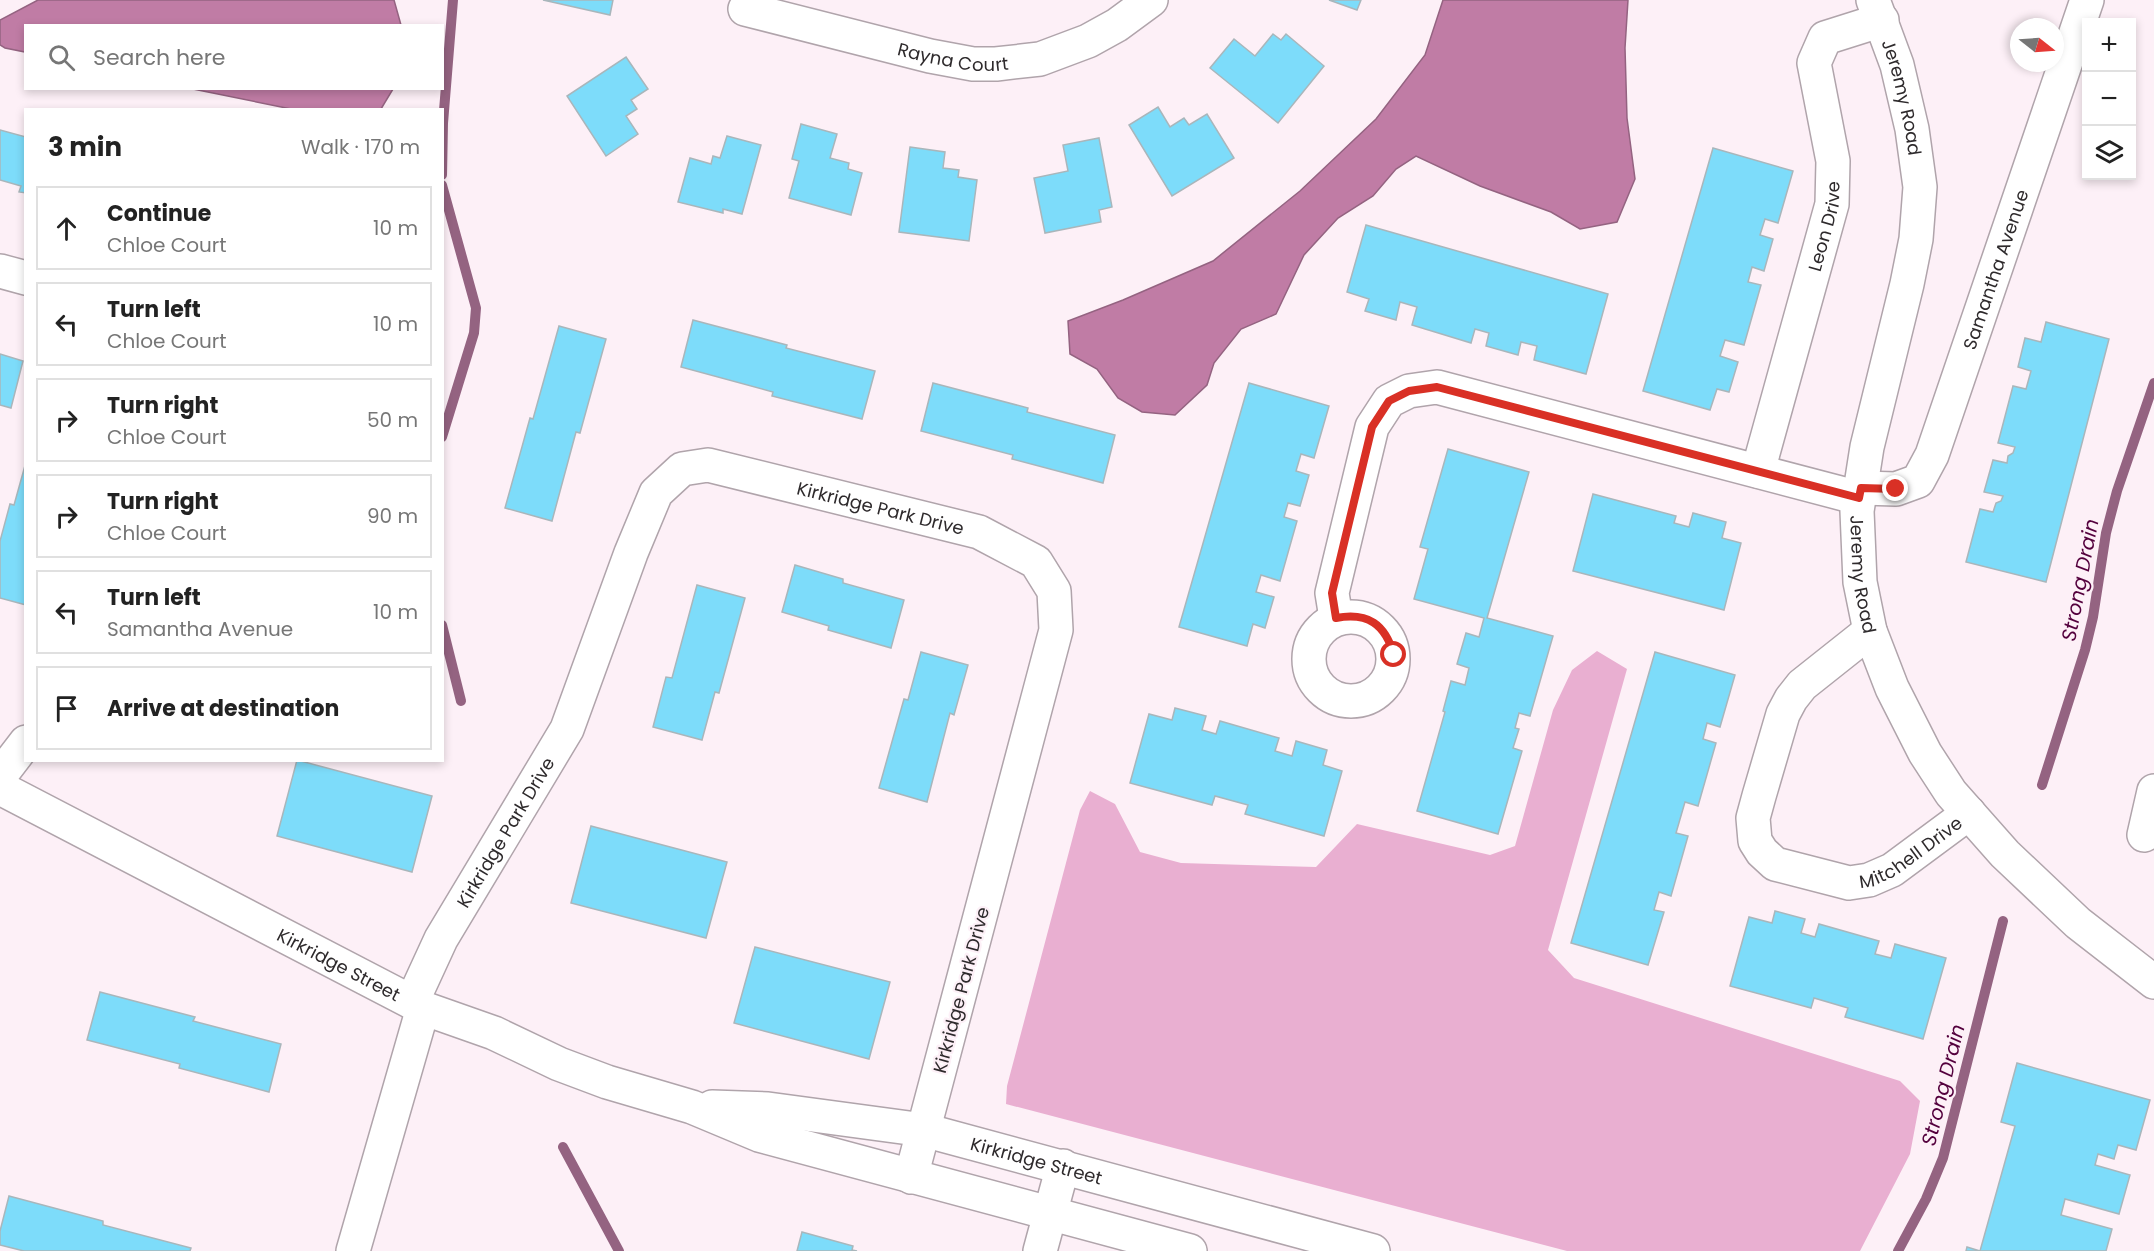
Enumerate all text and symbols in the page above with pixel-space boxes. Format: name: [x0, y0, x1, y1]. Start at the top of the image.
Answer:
north arrow: [2010, 18, 2064, 72]
map controls: [2082, 18, 2136, 180]
button: +: [2082, 18, 2136, 72]
search box: [24, 24, 444, 90]
street label: Rayna Court: [895, 36, 1010, 77]
street label: Jeremy Road: [1876, 36, 1928, 157]
icon: search: [45, 41, 78, 74]
text: Search here: [93, 42, 226, 73]
button: −: [2082, 72, 2136, 126]
button: layers: [2082, 126, 2136, 180]
text: 3 min: [48, 129, 122, 165]
text: Walk · 170 m: [301, 133, 420, 161]
street label: Leon Drive: [1802, 181, 1845, 274]
street label: Samantha Avenue: [1956, 186, 2034, 353]
text: Continue: [107, 198, 211, 229]
icon: ahead: [50, 212, 83, 245]
text: 10 m: [373, 214, 418, 242]
text: Chloe Court: [107, 231, 226, 259]
text: Turn left: [107, 294, 201, 325]
icon: left: [50, 308, 83, 341]
text: 10 m: [373, 310, 418, 338]
text: Chloe Court: [107, 327, 226, 355]
text: Turn right: [107, 390, 218, 421]
icon: right: [50, 404, 83, 437]
text: 50 m: [367, 406, 418, 434]
text: Chloe Court: [107, 423, 226, 451]
street label: Kirkridge Park Drive: [794, 475, 967, 540]
route end: [1882, 475, 1908, 501]
text: Turn right: [107, 486, 218, 517]
icon: right: [50, 500, 83, 533]
text: 90 m: [367, 502, 418, 530]
street label: Jeremy Road: [1845, 515, 1883, 636]
water label: Strong Drain: [2054, 516, 2106, 644]
text: Chloe Court: [107, 519, 226, 547]
text: Turn left: [107, 582, 201, 613]
icon: left: [50, 596, 83, 629]
text: 10 m: [373, 598, 418, 626]
text: Samantha Avenue: [107, 615, 293, 643]
route start: [1380, 641, 1406, 667]
icon: arrive: [50, 692, 83, 725]
text: Arrive at destination: [107, 693, 339, 724]
street label: Kirkridge Park Drive: [450, 752, 560, 912]
street label: Mitchell Drive: [1857, 810, 1967, 894]
street label: Kirkridge Park Drive: [927, 904, 995, 1076]
street label: Kirkridge Street: [273, 922, 405, 1007]
water label: Strong Drain: [1914, 1021, 1972, 1149]
street label: Kirkridge Street: [968, 1131, 1105, 1190]

